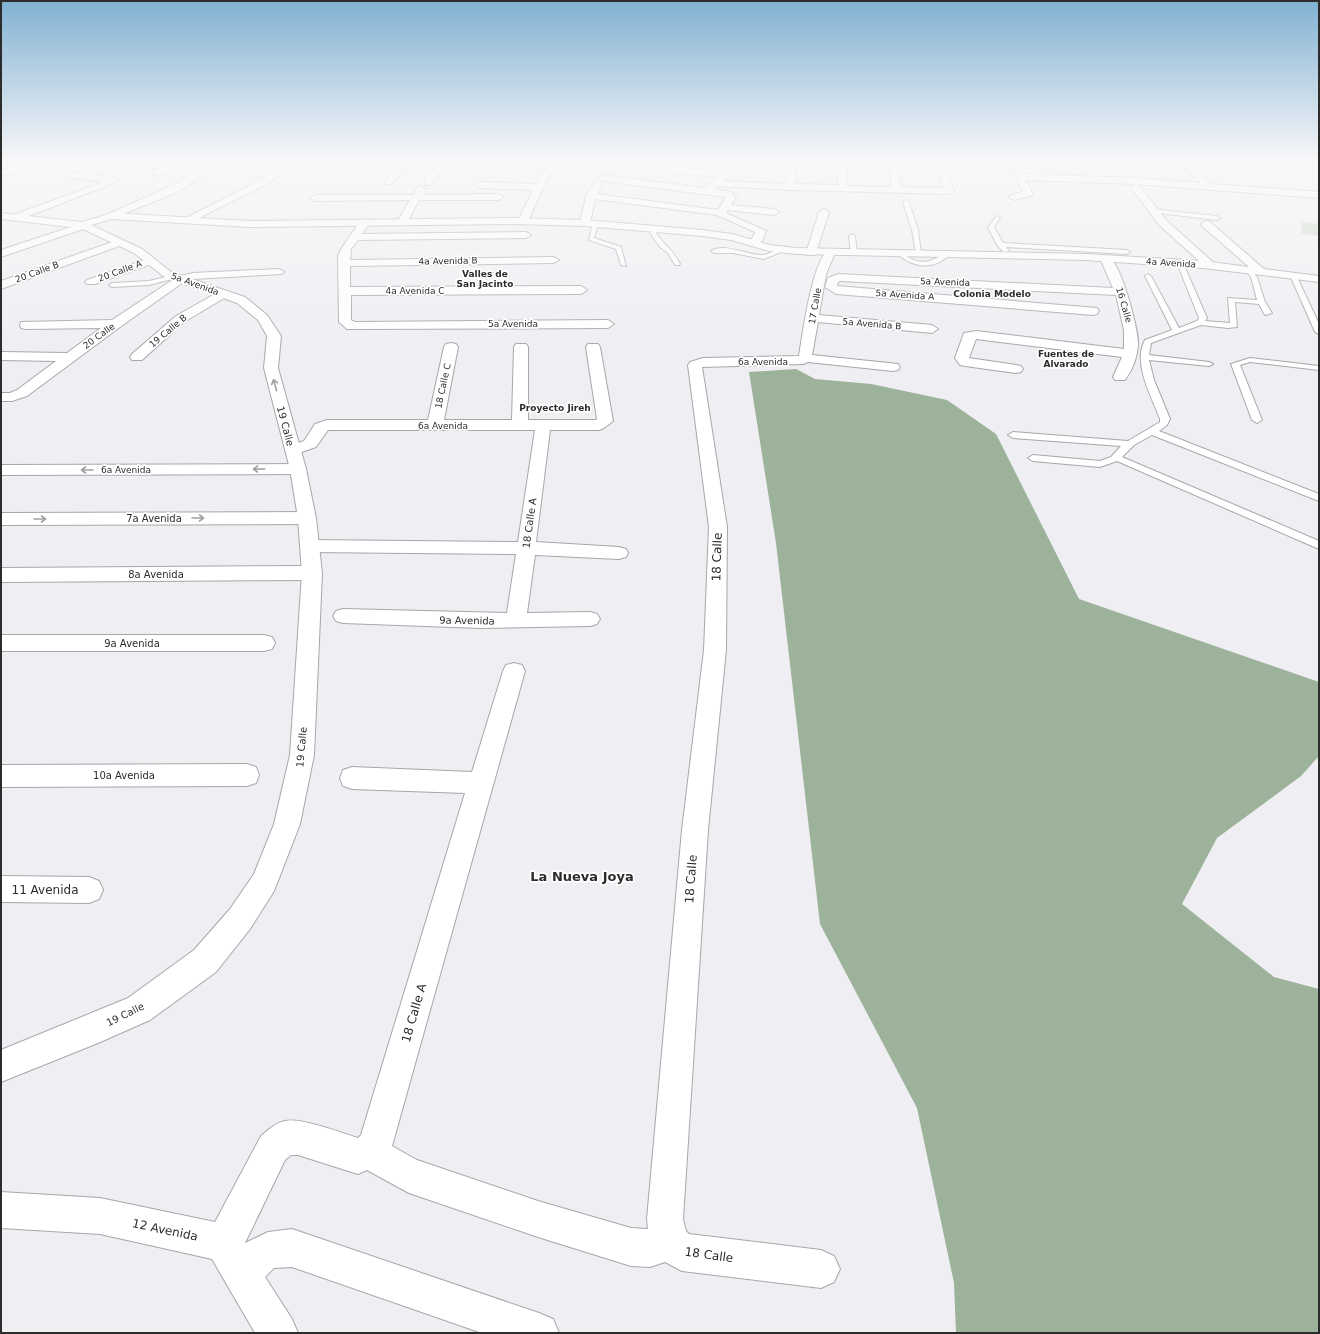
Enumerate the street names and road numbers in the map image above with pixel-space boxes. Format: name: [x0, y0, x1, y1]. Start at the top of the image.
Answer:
street label: 4a Avenida B: [418, 255, 478, 267]
street label: 4a Avenida: [1146, 256, 1196, 270]
street label: 20 Calle A: [97, 258, 144, 284]
street label: 20 Calle B: [14, 259, 60, 285]
street label: 5a Avenida: [170, 271, 220, 297]
street label: 5a Avenida: [920, 276, 970, 288]
street label: 4a Avenida C: [385, 286, 445, 296]
street label: 16 Calle: [1114, 286, 1134, 324]
street label: 17 Calle: [807, 287, 823, 325]
street label: 5a Avenida A: [875, 288, 936, 302]
street label: 19 Calle B: [147, 312, 189, 350]
street label: 5a Avenida B: [842, 316, 902, 332]
street label: 5a Avenida: [488, 319, 538, 329]
street label: 20 Calle: [81, 321, 117, 351]
street label: 6a Avenida: [738, 357, 788, 367]
street label: 18 Calle C: [433, 363, 453, 409]
street label: 19 Calle: [275, 405, 296, 447]
street label: 6a Avenida: [418, 421, 468, 431]
street label: 6a Avenida: [101, 465, 151, 475]
street label: 18 Calle A: [521, 497, 538, 549]
street label: 7a Avenida: [126, 513, 182, 524]
street label: 18 Calle: [709, 532, 725, 582]
street label: 8a Avenida: [128, 569, 184, 580]
street label: 9a Avenida: [439, 615, 495, 626]
street label: 9a Avenida: [104, 638, 160, 649]
street label: 19 Calle: [294, 726, 309, 768]
street label: 10a Avenida: [93, 770, 155, 781]
street label: 18 Calle: [682, 854, 700, 904]
street label: 11 Avenida: [12, 883, 78, 897]
street label: 18 Calle A: [399, 981, 429, 1044]
street label: 19 Calle: [105, 1001, 146, 1028]
street label: 12 Avenida: [131, 1216, 199, 1244]
street label: 18 Calle: [684, 1245, 734, 1265]

